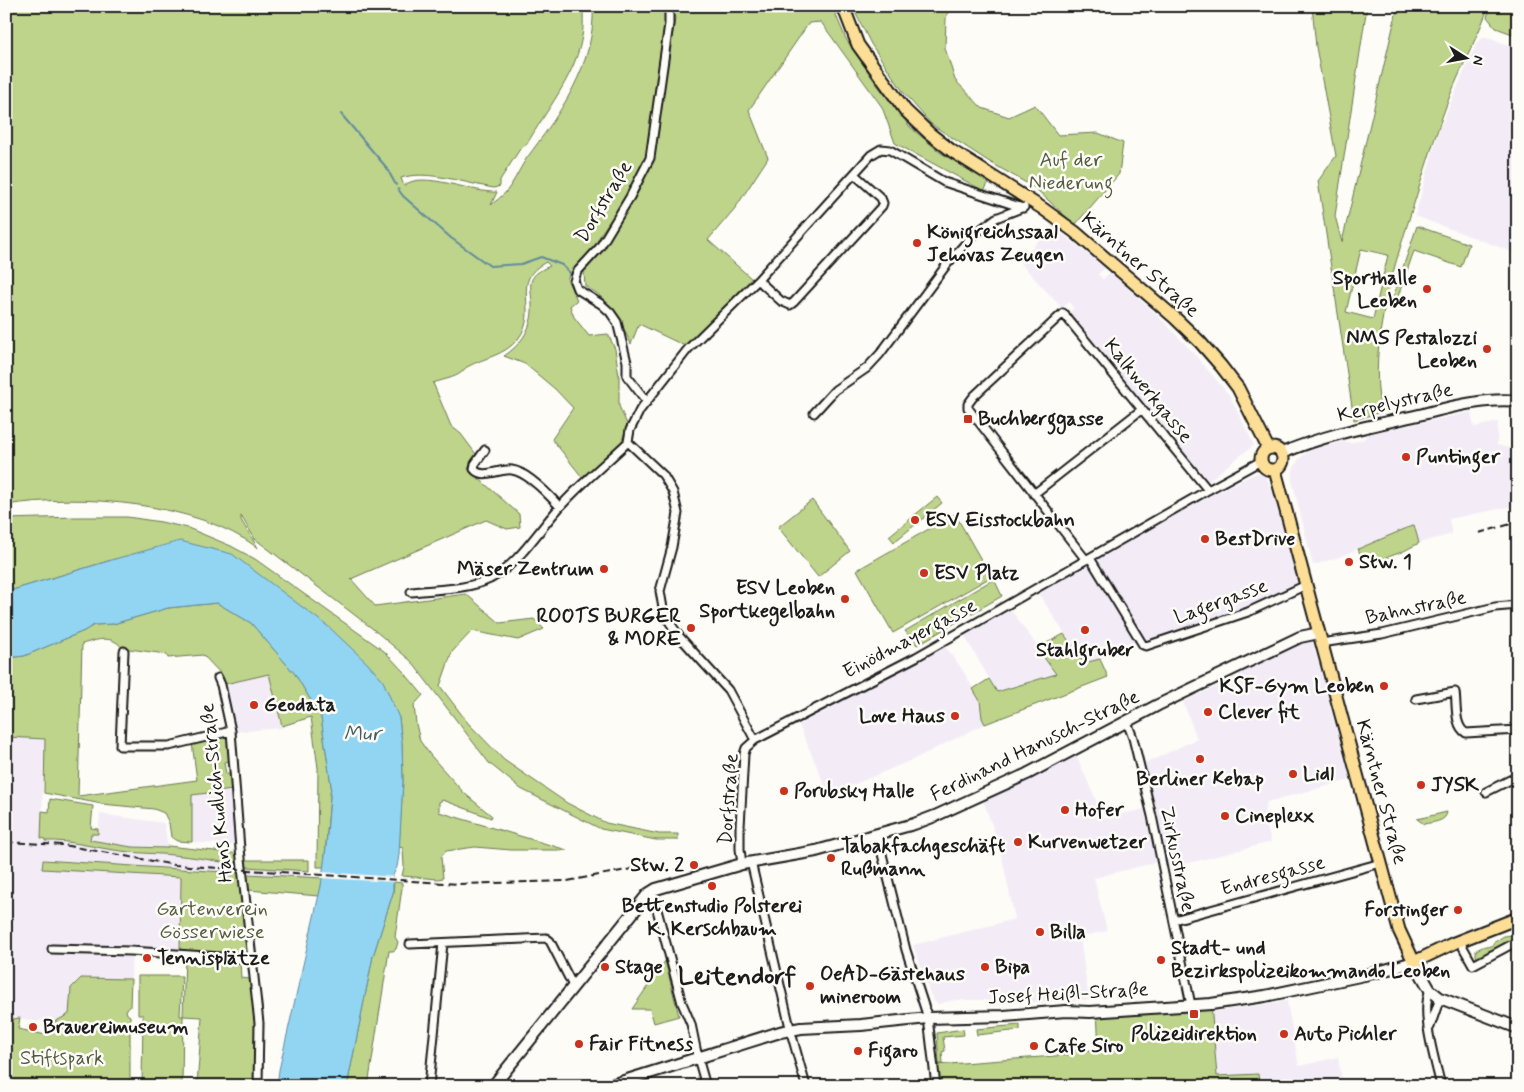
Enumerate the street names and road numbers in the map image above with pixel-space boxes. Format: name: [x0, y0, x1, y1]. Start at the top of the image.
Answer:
street label: Dorfstraße: [569, 156, 639, 248]
street label: Kärntner Straße: [1075, 206, 1205, 324]
street label: Kalkwerkgasse: [1097, 333, 1199, 449]
street label: Kerpelystraße: [1335, 377, 1456, 429]
street label: Lagergasse: [1170, 573, 1272, 633]
street label: Bahnstraße: [1363, 584, 1469, 632]
street label: Einödmayergasse: [838, 592, 983, 687]
street label: Ferdinand Hanusch-Straße: [926, 683, 1144, 808]
street label: Hans Kudlich-Straße: [194, 702, 240, 884]
street label: Kärntner Straße: [1349, 717, 1413, 867]
street label: Dorfstraße: [712, 752, 746, 846]
street label: Zirkusstraße: [1153, 804, 1201, 914]
street label: Endresgasse: [1218, 849, 1329, 905]
street label: Josef Heißl-Straße: [987, 976, 1149, 1012]

